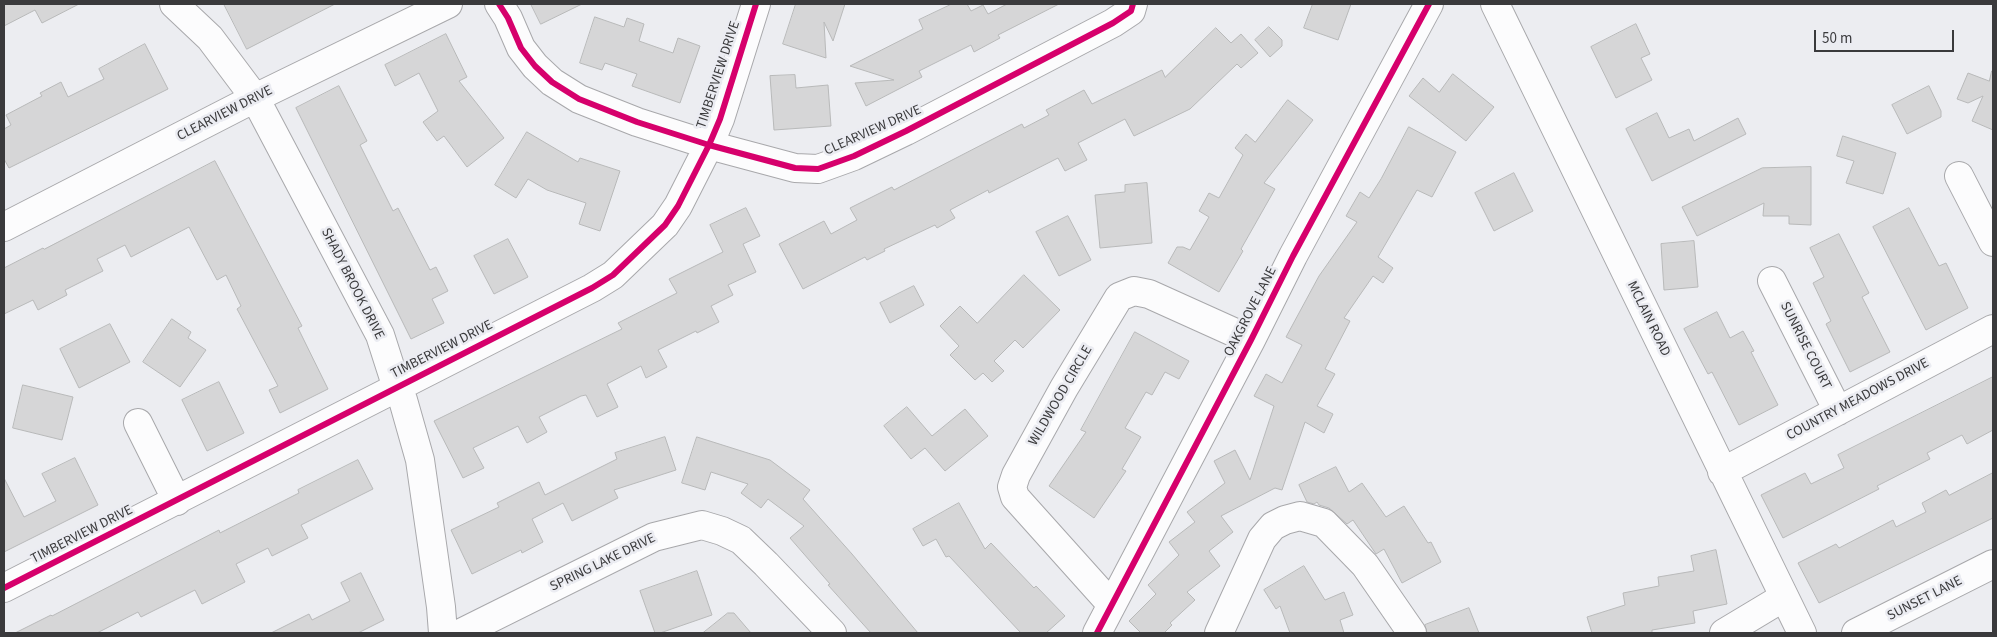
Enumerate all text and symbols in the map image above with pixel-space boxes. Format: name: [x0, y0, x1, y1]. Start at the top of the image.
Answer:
street label: TIMBERVIEW DRIVE: [694, 19, 744, 131]
scale bar: [1817, 20, 1957, 52]
text: 50 m: [1822, 28, 1852, 49]
street label: CLEARVIEW DRIVE: [175, 83, 275, 145]
street label: CLEARVIEW DRIVE: [822, 102, 924, 160]
street label: SHADY BROOK DRIVE: [317, 226, 387, 342]
street label: OAKGROVE LANE: [1221, 264, 1281, 360]
street label: MCLAIN ROAD: [1623, 279, 1673, 359]
street label: SUNRISE COURT: [1776, 299, 1834, 393]
street label: TIMBERVIEW DRIVE: [388, 317, 496, 383]
street label: WILDWOOD CIRCLE: [1026, 343, 1096, 449]
street label: COUNTRY MEADOWS DRIVE: [1784, 355, 1932, 445]
street label: TIMBERVIEW DRIVE: [28, 502, 136, 568]
street label: SPRING LAKE DRIVE: [548, 530, 658, 596]
street label: SUNSET LANE: [1885, 573, 1965, 625]

